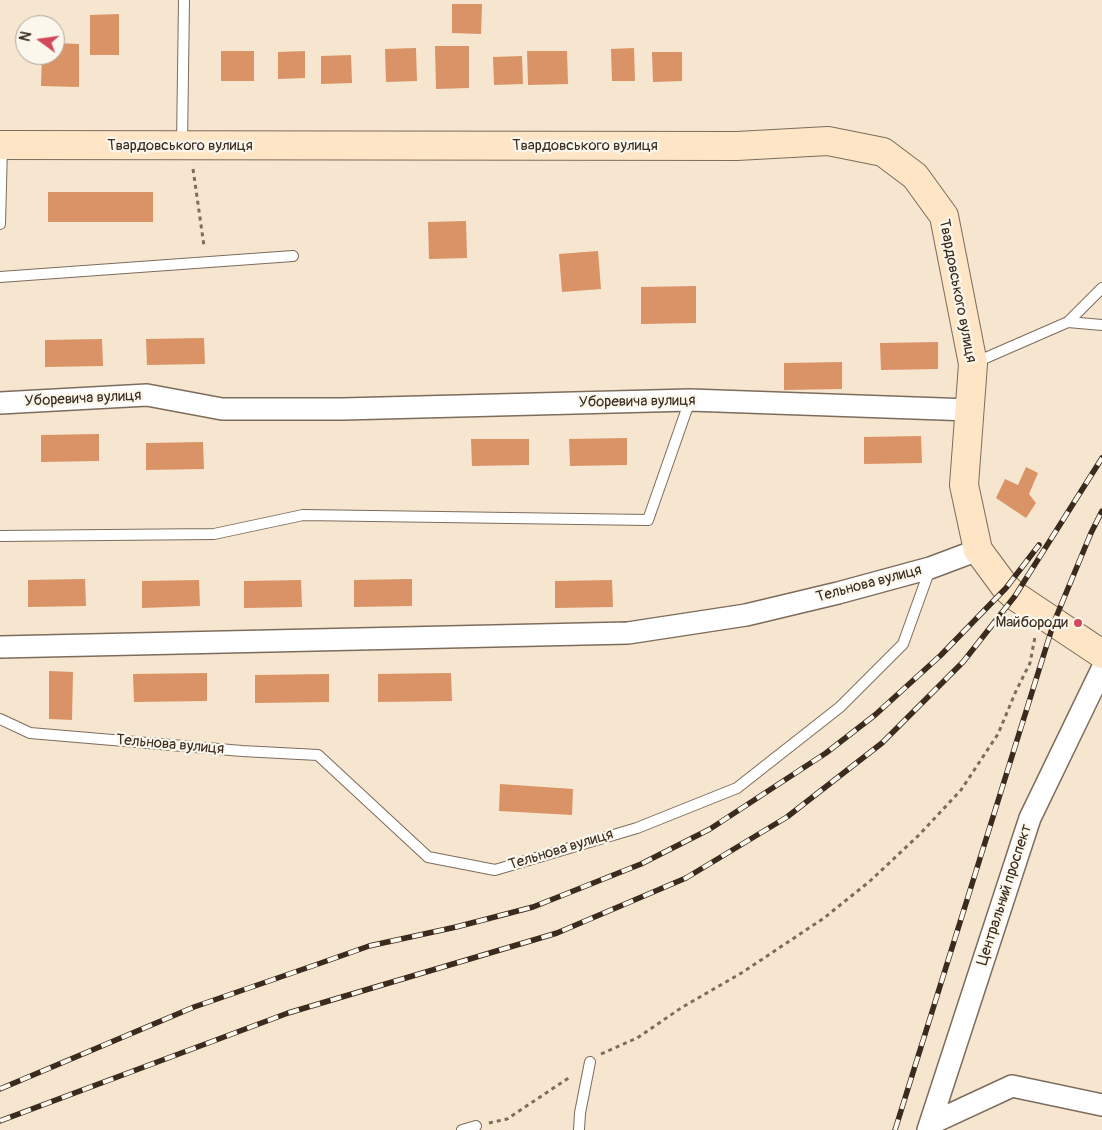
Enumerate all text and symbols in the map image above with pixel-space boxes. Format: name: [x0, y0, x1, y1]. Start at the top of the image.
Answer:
north arrow: [15, 15, 65, 65]
text: N: [17, 30, 35, 43]
street label: Твардовського вулиця: [107, 137, 253, 155]
street label: Твардовського вулиця: [512, 137, 658, 155]
street label: Твардовського вулиця: [934, 218, 980, 364]
street label: Уборевича вулиця: [24, 387, 142, 411]
street label: Уборевича вулиця: [578, 392, 696, 412]
street label: Тельнова вулиця: [814, 561, 924, 607]
place label: Майбороди: [996, 614, 1068, 632]
marker: Майбороди: [1072, 617, 1084, 629]
street label: Тельнова вулиця: [115, 731, 225, 759]
street label: Центральний проспект: [974, 822, 1036, 968]
street label: Тельнова вулиця: [507, 826, 615, 874]

